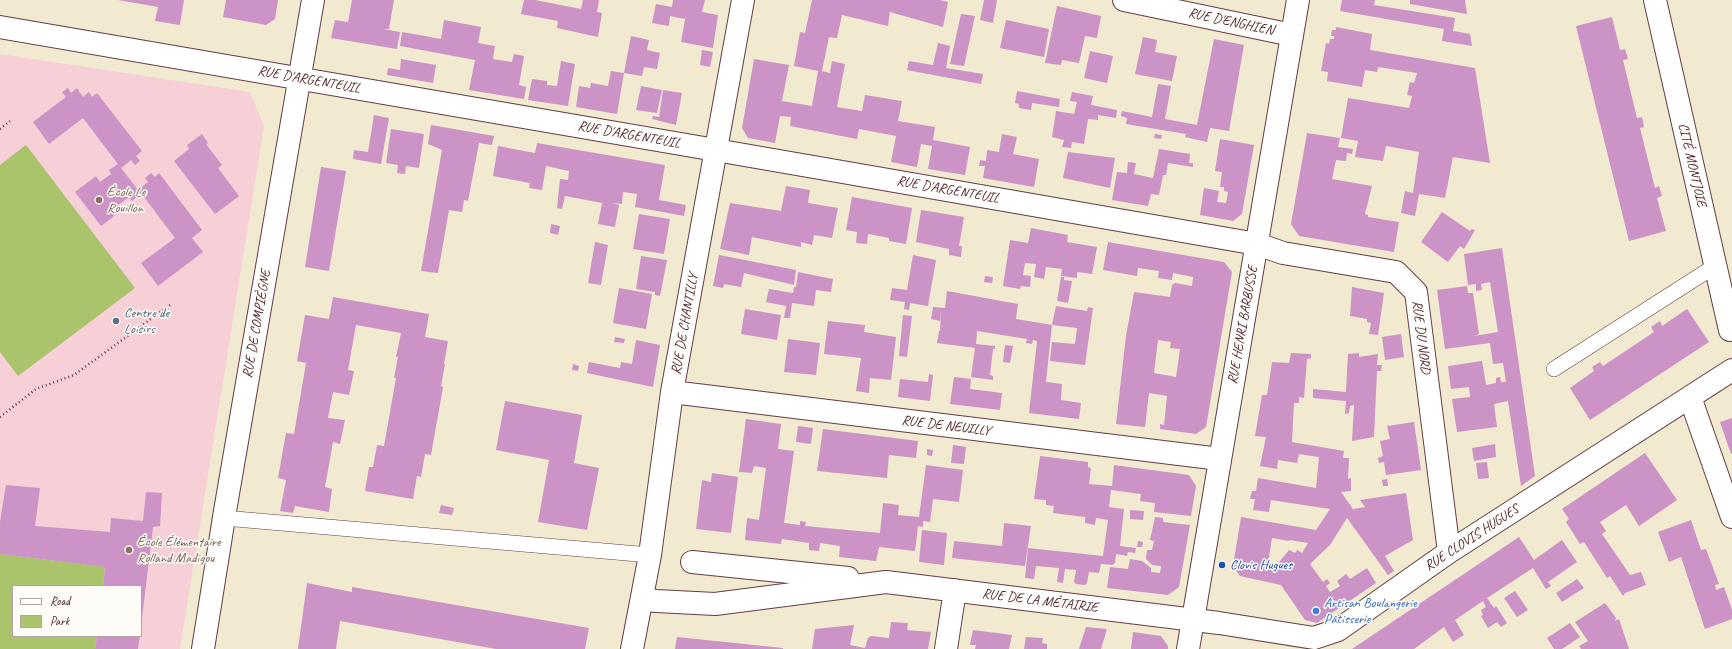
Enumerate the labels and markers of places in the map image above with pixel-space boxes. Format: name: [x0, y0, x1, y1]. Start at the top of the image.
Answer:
place label: École Le Rouillon: [107, 184, 145, 216]
marker: École Le Rouillon: [94, 195, 104, 205]
place label: Centre de Loisirs: [124, 305, 169, 338]
marker: Centre de Loisirs: [111, 316, 121, 326]
place label: École Élémentaire Rolland Madigou: [137, 534, 221, 566]
marker: École Élémentaire Rolland Madigou: [124, 545, 134, 555]
place label: Clovis Hugues: [1230, 557, 1292, 573]
marker: Clovis Hugues: [1217, 560, 1227, 570]
place label: Artisan Boulangerie Pâtisserie: [1324, 595, 1417, 628]
marker: Artisan Boulangerie Pâtisserie: [1311, 606, 1321, 616]

